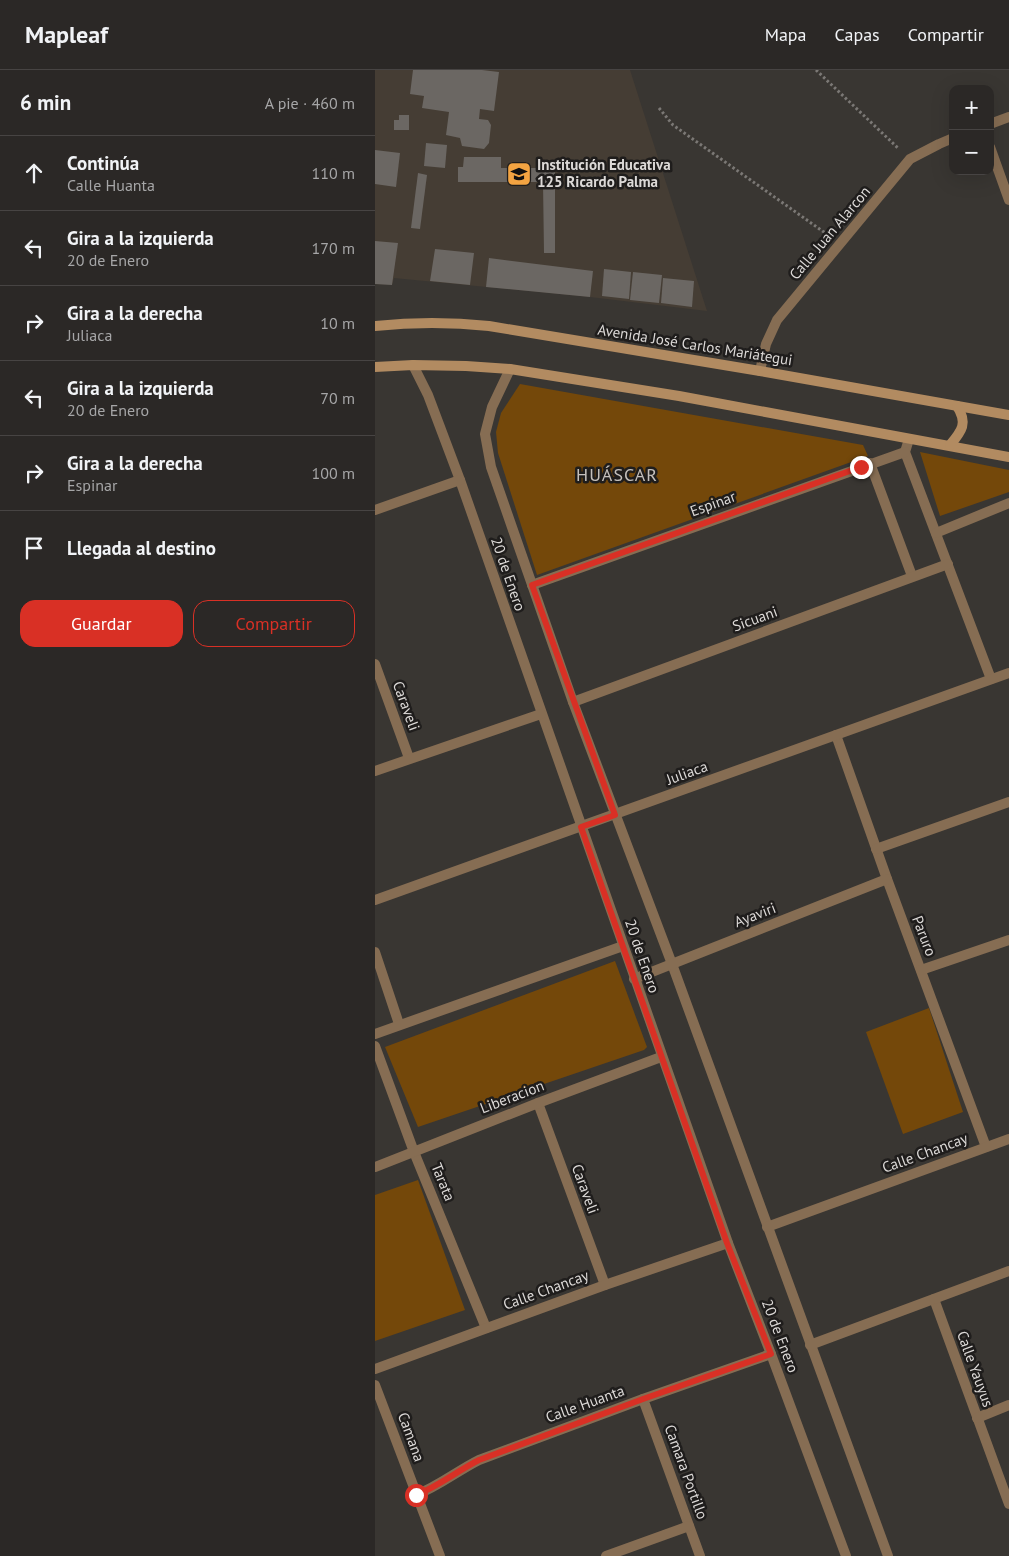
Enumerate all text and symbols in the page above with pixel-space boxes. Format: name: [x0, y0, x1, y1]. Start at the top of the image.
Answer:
text: Mapleaf: [25, 19, 108, 50]
text: Mapa: [765, 23, 807, 46]
text: Capas: [835, 23, 880, 46]
text: Compartir: [908, 23, 984, 46]
map controls: [949, 85, 994, 175]
button: +: [949, 85, 994, 130]
text: 6 min: [20, 89, 71, 116]
text: A pie · 460 m: [265, 93, 355, 113]
button: −: [949, 130, 994, 175]
text: Continúa: [67, 151, 139, 175]
place label: Institución Educativa 125 Ricardo Palma: [537, 155, 671, 191]
icon: ahead: [20, 159, 48, 187]
school or university icon: Institución Educativa 125 Ricardo Palma: [506, 161, 532, 187]
text: 110 m: [312, 163, 355, 183]
text: Calle Huanta: [67, 175, 155, 195]
street label: Calle Juan Alarcon: [785, 182, 874, 283]
text: Gira a la izquierda: [67, 226, 214, 250]
icon: left: [20, 234, 48, 262]
text: 170 m: [312, 238, 355, 258]
text: 20 de Enero: [67, 250, 149, 270]
text: Gira a la derecha: [67, 301, 203, 325]
icon: right: [20, 309, 48, 337]
text: 10 m: [320, 313, 355, 333]
street label: Avenida José Carlos Mariátegui: [596, 320, 794, 369]
text: Juliaca: [67, 325, 112, 345]
text: Gira a la izquierda: [67, 376, 214, 400]
icon: left: [20, 384, 48, 412]
text: 70 m: [320, 388, 355, 408]
text: 20 de Enero: [67, 400, 149, 420]
text: Gira a la derecha: [67, 451, 203, 475]
route end: [850, 456, 873, 479]
icon: right: [20, 459, 48, 487]
text: 100 m: [312, 463, 355, 483]
district label: HUÁSCAR: [576, 463, 658, 486]
text: Espinar: [67, 475, 117, 495]
street label: Espinar: [687, 487, 738, 521]
icon: arrive: [20, 534, 48, 562]
street label: 20 de Enero: [487, 534, 530, 613]
text: Llegada al destino: [67, 536, 216, 560]
button: Guardar: [20, 600, 183, 647]
button: Compartir: [193, 600, 355, 647]
street label: Sicuani: [730, 602, 780, 635]
street label: Caraveli: [389, 678, 424, 733]
street label: Juliaca: [663, 756, 710, 789]
street label: Ayaviri: [731, 898, 778, 931]
street label: Paruro: [908, 913, 941, 959]
street label: 20 de Enero: [621, 916, 664, 995]
street label: Liberacion: [477, 1076, 547, 1117]
street label: Calle Chancay: [879, 1128, 970, 1177]
street label: Tarata: [427, 1160, 460, 1204]
street label: Caraveli: [568, 1161, 603, 1216]
street label: Calle Chancay: [500, 1265, 591, 1314]
street label: 20 de Enero: [758, 1296, 803, 1375]
street label: Calle Yauyus: [953, 1328, 998, 1410]
street label: Calle Huanta: [543, 1380, 627, 1427]
street label: Camana: [394, 1410, 429, 1464]
street label: Camara Portillo: [661, 1422, 712, 1522]
route start: [405, 1484, 428, 1507]

